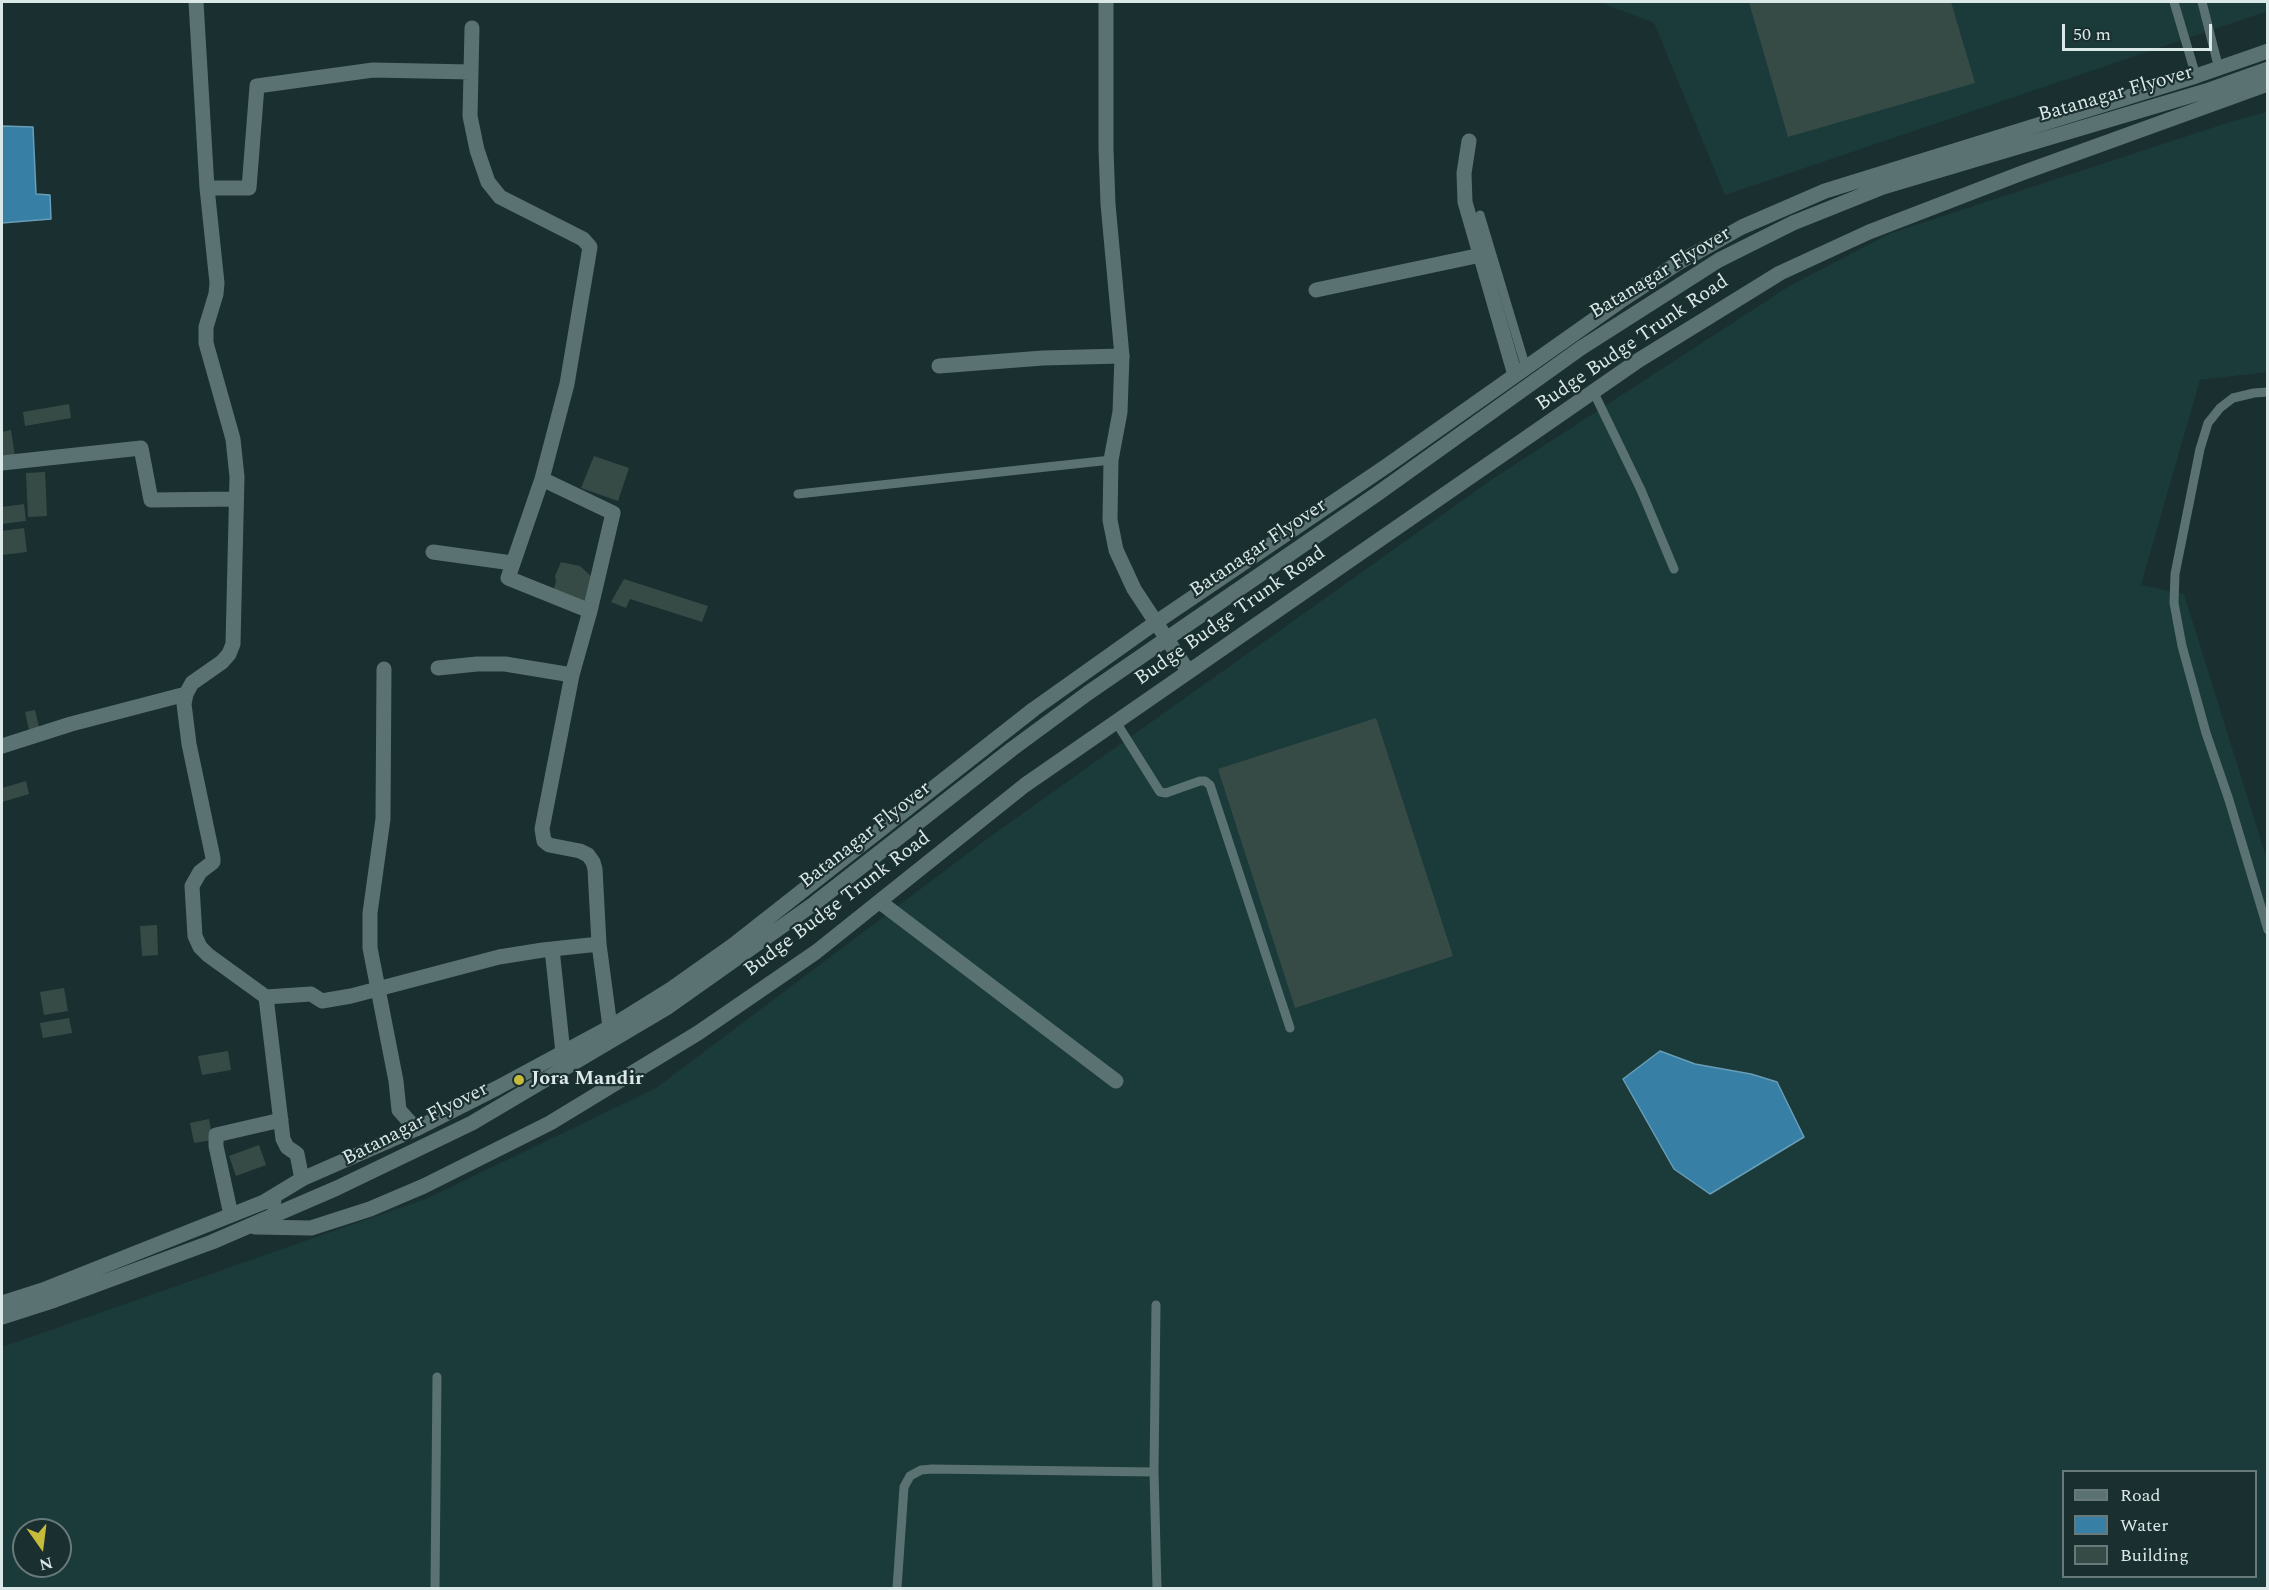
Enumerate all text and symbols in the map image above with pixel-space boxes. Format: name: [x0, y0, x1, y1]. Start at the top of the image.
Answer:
scale bar: [2065, 12, 2215, 50]
text: 50 m: [2073, 21, 2111, 48]
street label: Batanagar Flyover: [2036, 61, 2196, 129]
street label: Batanagar Flyover: [1586, 223, 1736, 325]
street label: Budge Budge Trunk Road: [1532, 271, 1734, 417]
street label: Batanagar Flyover: [1186, 494, 1332, 604]
street label: Budge Budge Trunk Road: [1131, 542, 1331, 692]
street label: Batanagar Flyover: [796, 777, 936, 895]
street label: Budge Budge Trunk Road: [740, 827, 936, 983]
place label: Jora Mandir: [531, 1068, 644, 1092]
marker: Jora Mandir: [512, 1073, 526, 1087]
street label: Batanagar Flyover: [339, 1078, 493, 1172]
legend: [2062, 1470, 2257, 1578]
text: Road: [2120, 1482, 2161, 1509]
text: Water: [2120, 1512, 2168, 1539]
north arrow: [12, 1518, 72, 1578]
text: Building: [2120, 1542, 2189, 1569]
text: N: [37, 1550, 55, 1577]

